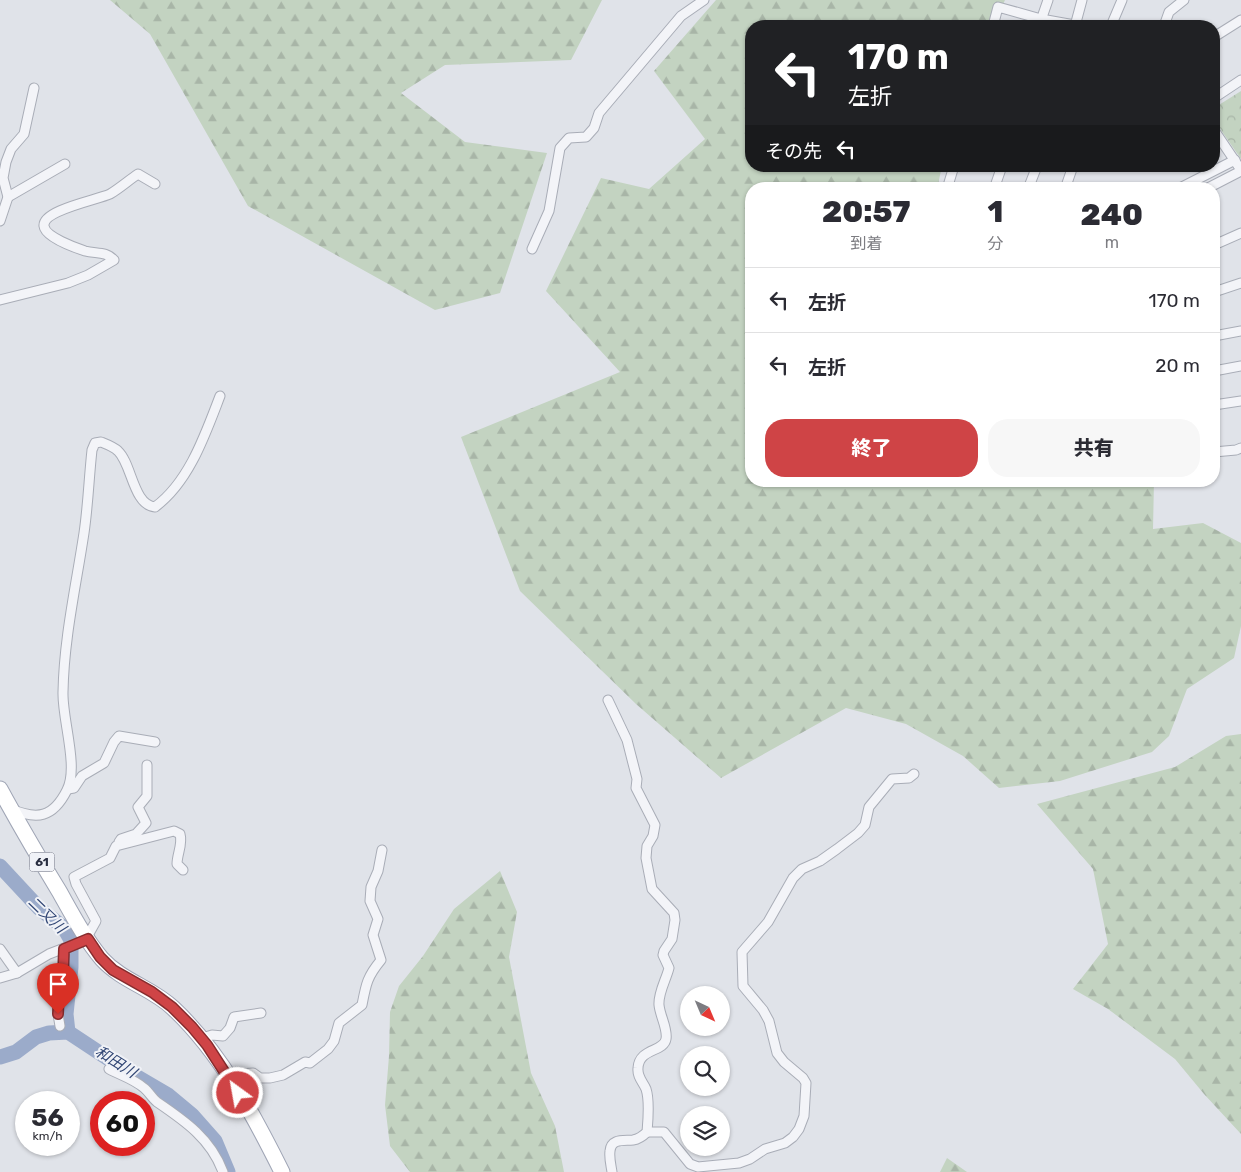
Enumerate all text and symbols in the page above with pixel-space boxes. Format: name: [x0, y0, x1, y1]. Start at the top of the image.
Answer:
text: 170 m: [848, 36, 949, 78]
icon: left: [765, 40, 830, 105]
text: 左折: [848, 83, 892, 110]
icon: left: [832, 135, 860, 163]
text: その先: [765, 140, 822, 163]
text: 20:57: [822, 194, 911, 230]
text: 1: [988, 194, 1003, 230]
text: 240: [1081, 197, 1143, 233]
text: m: [1105, 233, 1119, 252]
text: 到着: [850, 234, 882, 253]
text: 分: [988, 234, 1004, 253]
icon: left: [765, 286, 793, 314]
text: 170 m: [1149, 289, 1200, 312]
text: 左折: [808, 291, 846, 314]
icon: left: [765, 351, 793, 379]
text: 20 m: [1155, 354, 1200, 377]
text: 左折: [808, 356, 846, 379]
button: 終了: [765, 419, 978, 477]
button: 共有: [988, 419, 1200, 477]
road number: 61: [30, 852, 54, 872]
water label: 二又川: [25, 893, 71, 938]
pin: [37, 963, 79, 1014]
icon: arrive: [44, 970, 72, 998]
north arrow: [680, 986, 730, 1036]
map controls: [680, 986, 730, 1156]
water label: 和田川: [92, 1042, 142, 1083]
button: search: [680, 1046, 730, 1096]
position arrow: [211, 1066, 263, 1118]
speed limit sign: 60: [90, 1091, 155, 1156]
text: 56: [31, 1103, 64, 1132]
button: layers: [680, 1106, 730, 1156]
text: km/h: [33, 1129, 62, 1143]

